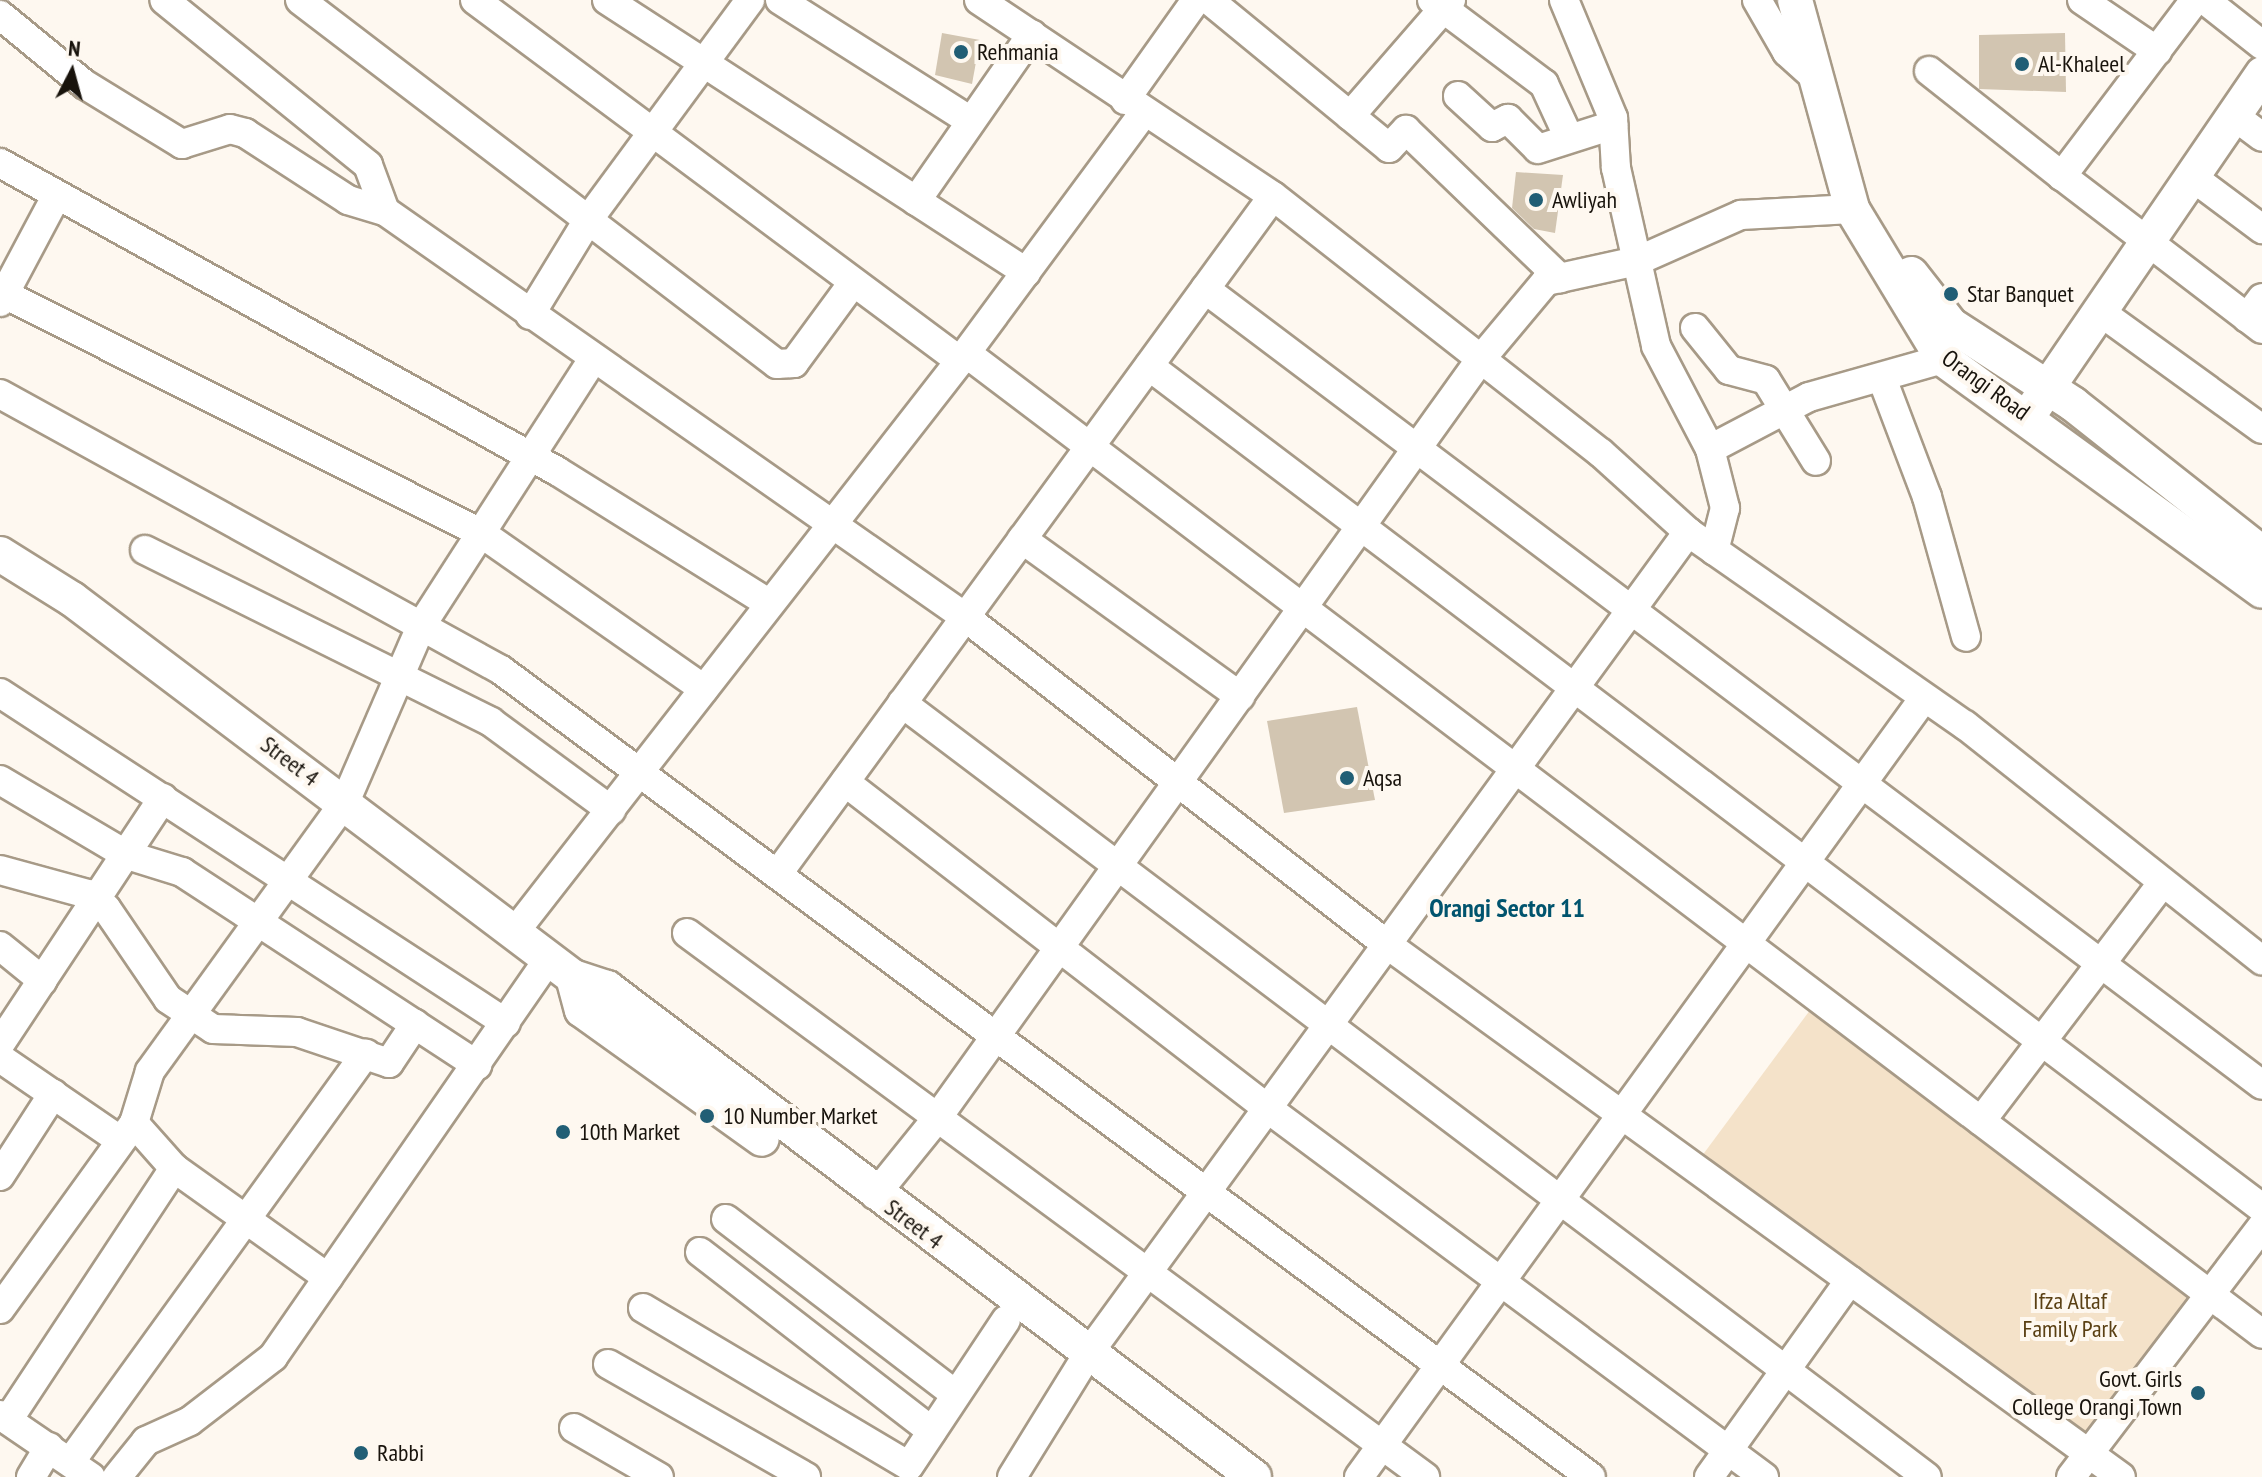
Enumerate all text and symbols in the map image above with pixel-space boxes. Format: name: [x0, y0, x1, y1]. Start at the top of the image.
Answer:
north arrow: [32, 32, 112, 112]
text: N: [67, 34, 82, 63]
place label: Rehmania: [977, 38, 1059, 66]
marker: Rehmania: [952, 43, 970, 61]
place label: Al-Khaleel: [2038, 50, 2125, 78]
marker: Al-Khaleel: [2013, 55, 2031, 73]
place label: Awliyah: [1552, 186, 1617, 214]
marker: Awliyah: [1527, 191, 1545, 209]
place label: Star Banquet: [1967, 280, 2074, 308]
marker: Star Banquet: [1942, 285, 1960, 303]
street label: Orangi Road: [1936, 344, 2036, 426]
street label: Street 4: [255, 730, 325, 792]
place label: Aqsa: [1363, 764, 1402, 792]
marker: Aqsa: [1338, 769, 1356, 787]
district label: Orangi Sector 11: [1429, 892, 1585, 924]
place label: 10 Number Market: [723, 1102, 878, 1130]
marker: 10 Number Market: [698, 1107, 716, 1125]
place label: 10th Market: [579, 1118, 680, 1146]
marker: 10th Market: [554, 1123, 572, 1141]
street label: Street 4: [879, 1193, 949, 1255]
park label: Ifza Altaf Family Park: [2022, 1287, 2118, 1343]
place label: Govt. Girls College Orangi Town: [2011, 1365, 2182, 1421]
marker: Govt. Girls College Orangi Town: [2189, 1384, 2207, 1402]
place label: Rabbi: [377, 1439, 424, 1467]
marker: Rabbi: [352, 1444, 370, 1462]

